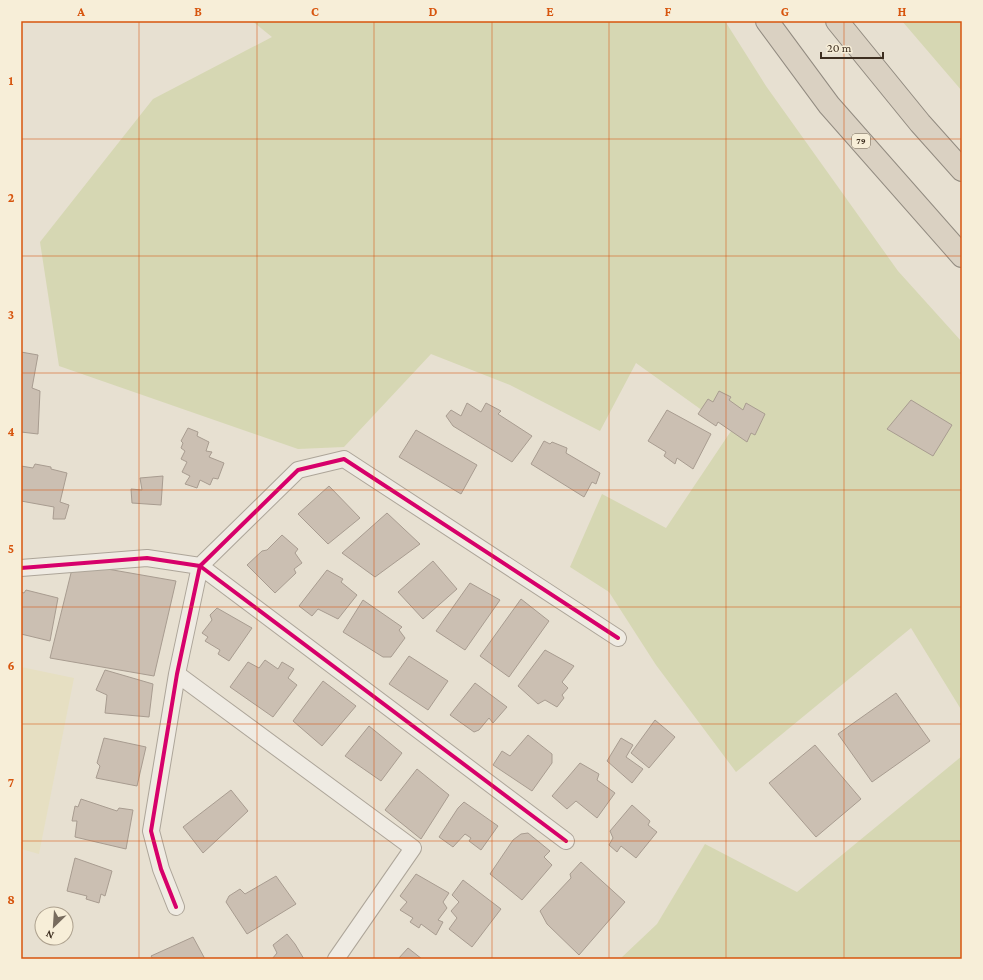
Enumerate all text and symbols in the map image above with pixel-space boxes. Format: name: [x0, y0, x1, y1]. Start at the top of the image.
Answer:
text: A: [76, 4, 85, 19]
text: B: [194, 4, 202, 19]
text: C: [311, 4, 319, 19]
text: D: [429, 4, 438, 19]
text: E: [546, 4, 554, 19]
text: F: [665, 4, 672, 19]
text: G: [781, 4, 789, 19]
text: H: [898, 4, 907, 19]
scale bar: [821, 34, 883, 60]
text: 20 m: [827, 41, 852, 55]
text: 1: [9, 73, 14, 88]
road number: 79: [852, 134, 870, 148]
text: 2: [8, 190, 15, 205]
text: 3: [8, 307, 14, 322]
text: 4: [7, 424, 15, 439]
text: 5: [8, 541, 14, 556]
text: 6: [7, 658, 15, 673]
text: 7: [8, 775, 14, 790]
text: 8: [7, 892, 15, 907]
north arrow: [34, 906, 74, 946]
text: N: [43, 928, 56, 942]

